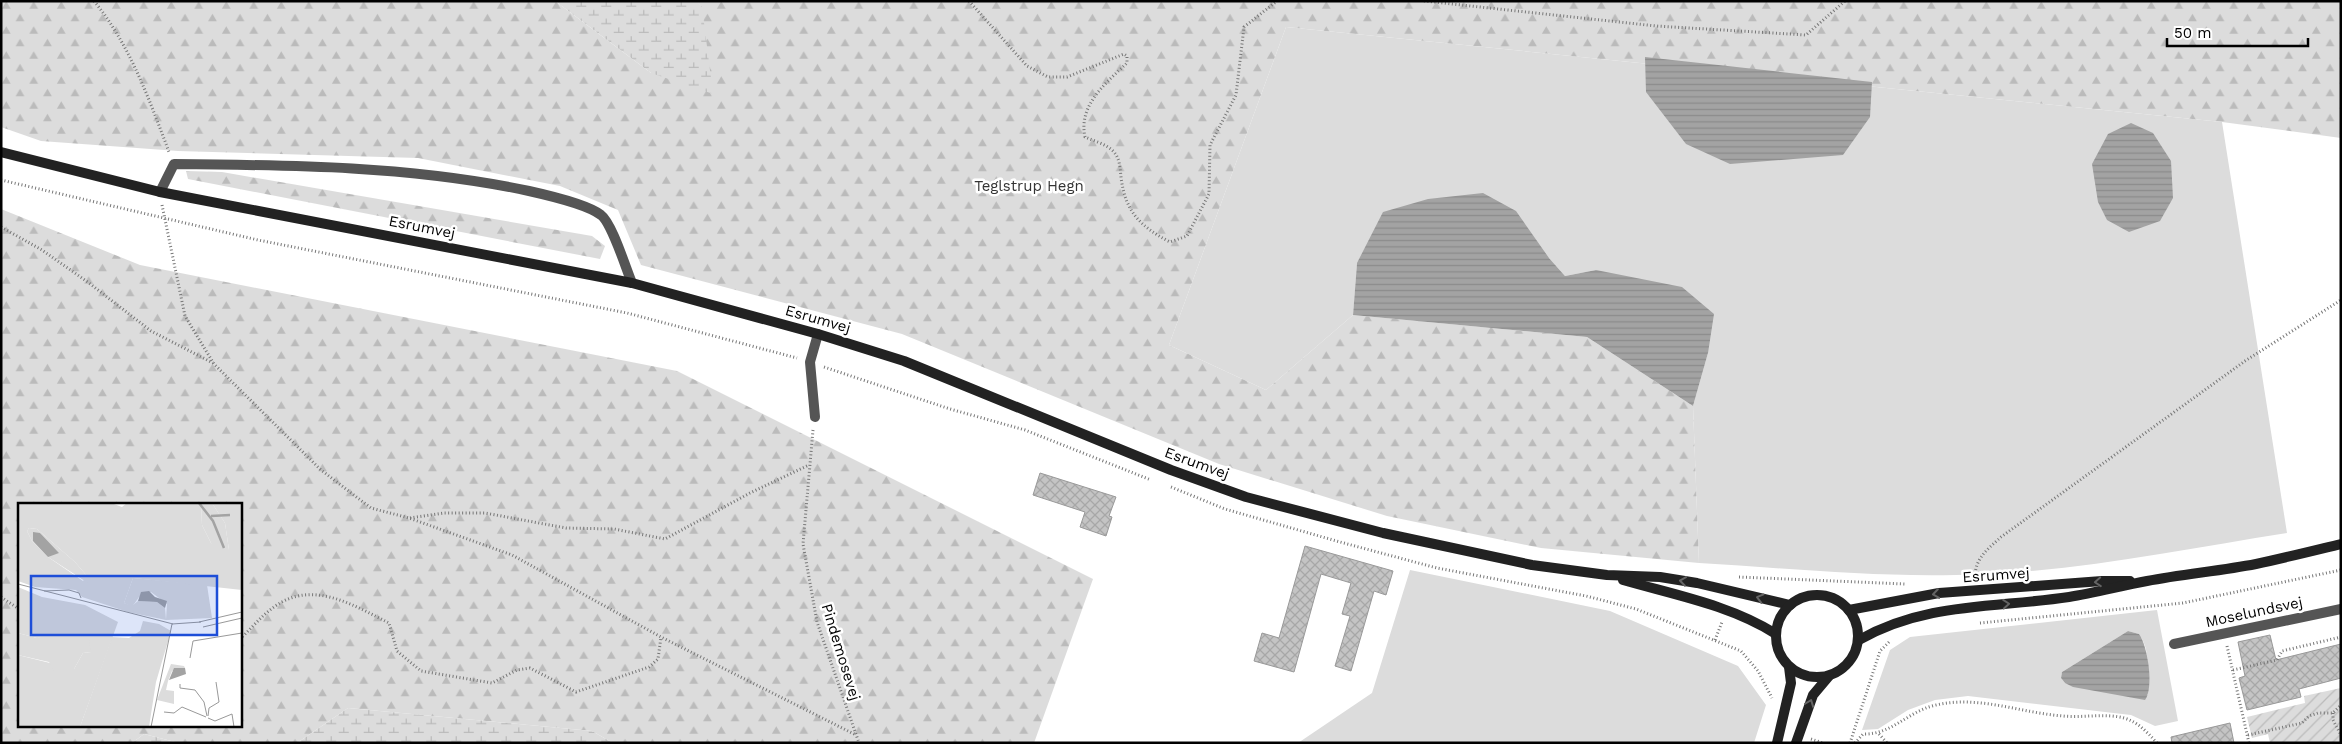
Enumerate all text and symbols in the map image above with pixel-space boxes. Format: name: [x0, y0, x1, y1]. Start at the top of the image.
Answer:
scale bar: [2167, 15, 2308, 47]
text: 50 m: [2174, 24, 2211, 42]
park label: Teglstrup Hegn: [974, 177, 1084, 195]
street label: Esrumvej: [387, 212, 457, 242]
street label: Esrumvej: [783, 301, 853, 337]
street label: Esrumvej: [1162, 443, 1232, 483]
inset map: [18, 503, 241, 726]
street label: Esrumvej: [1962, 564, 2030, 586]
one-way arrow: [1679, 576, 1687, 587]
one-way arrow: [2093, 576, 2101, 587]
one-way arrow: [1931, 588, 1939, 599]
one-way arrow: [1756, 593, 1765, 604]
street label: Moselundsvej: [2204, 593, 2304, 631]
one-way arrow: [2002, 598, 2010, 609]
street label: Pindemosevej: [818, 601, 864, 703]
one-way arrow: [1804, 700, 1814, 708]

